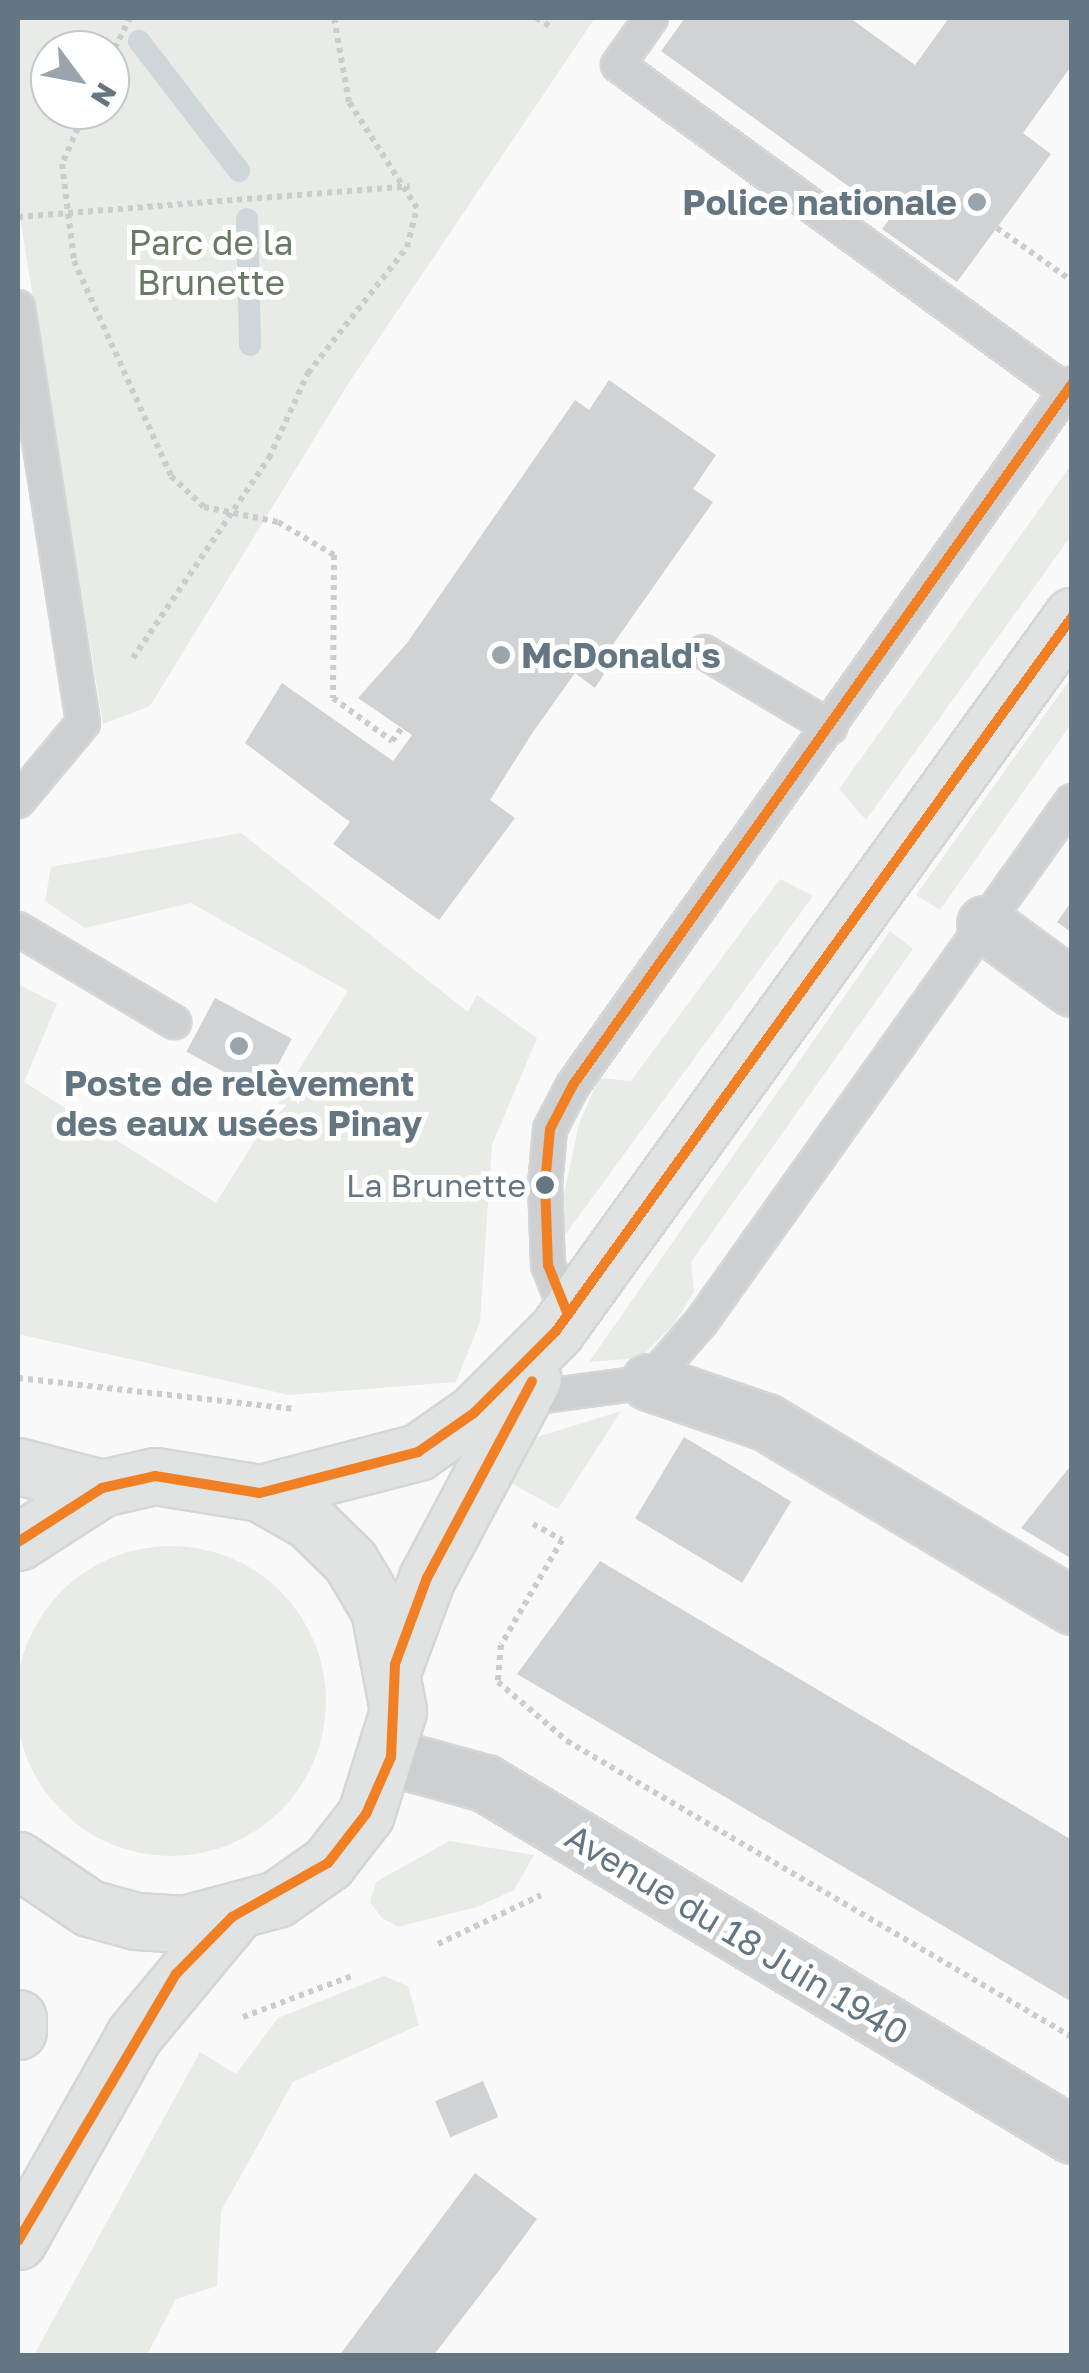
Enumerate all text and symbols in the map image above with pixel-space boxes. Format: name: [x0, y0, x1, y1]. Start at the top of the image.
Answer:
north arrow: [30, 30, 130, 130]
text: N: [85, 77, 124, 113]
place label: Police nationale: [682, 181, 957, 223]
marker: Police nationale: [966, 191, 988, 213]
park label: Parc de la Brunette: [128, 221, 294, 303]
place label: McDonald's: [521, 634, 721, 676]
marker: McDonald's: [490, 644, 512, 666]
marker: Poste de relèvement des eaux usées Pinay: [228, 1035, 250, 1057]
place label: Poste de relèvement des eaux usées Pinay: [56, 1062, 422, 1144]
place label: La Brunette: [346, 1166, 526, 1204]
marker: La Brunette: [535, 1175, 555, 1195]
street label: Avenue du 18 Juin 1940: [558, 1815, 916, 2053]

